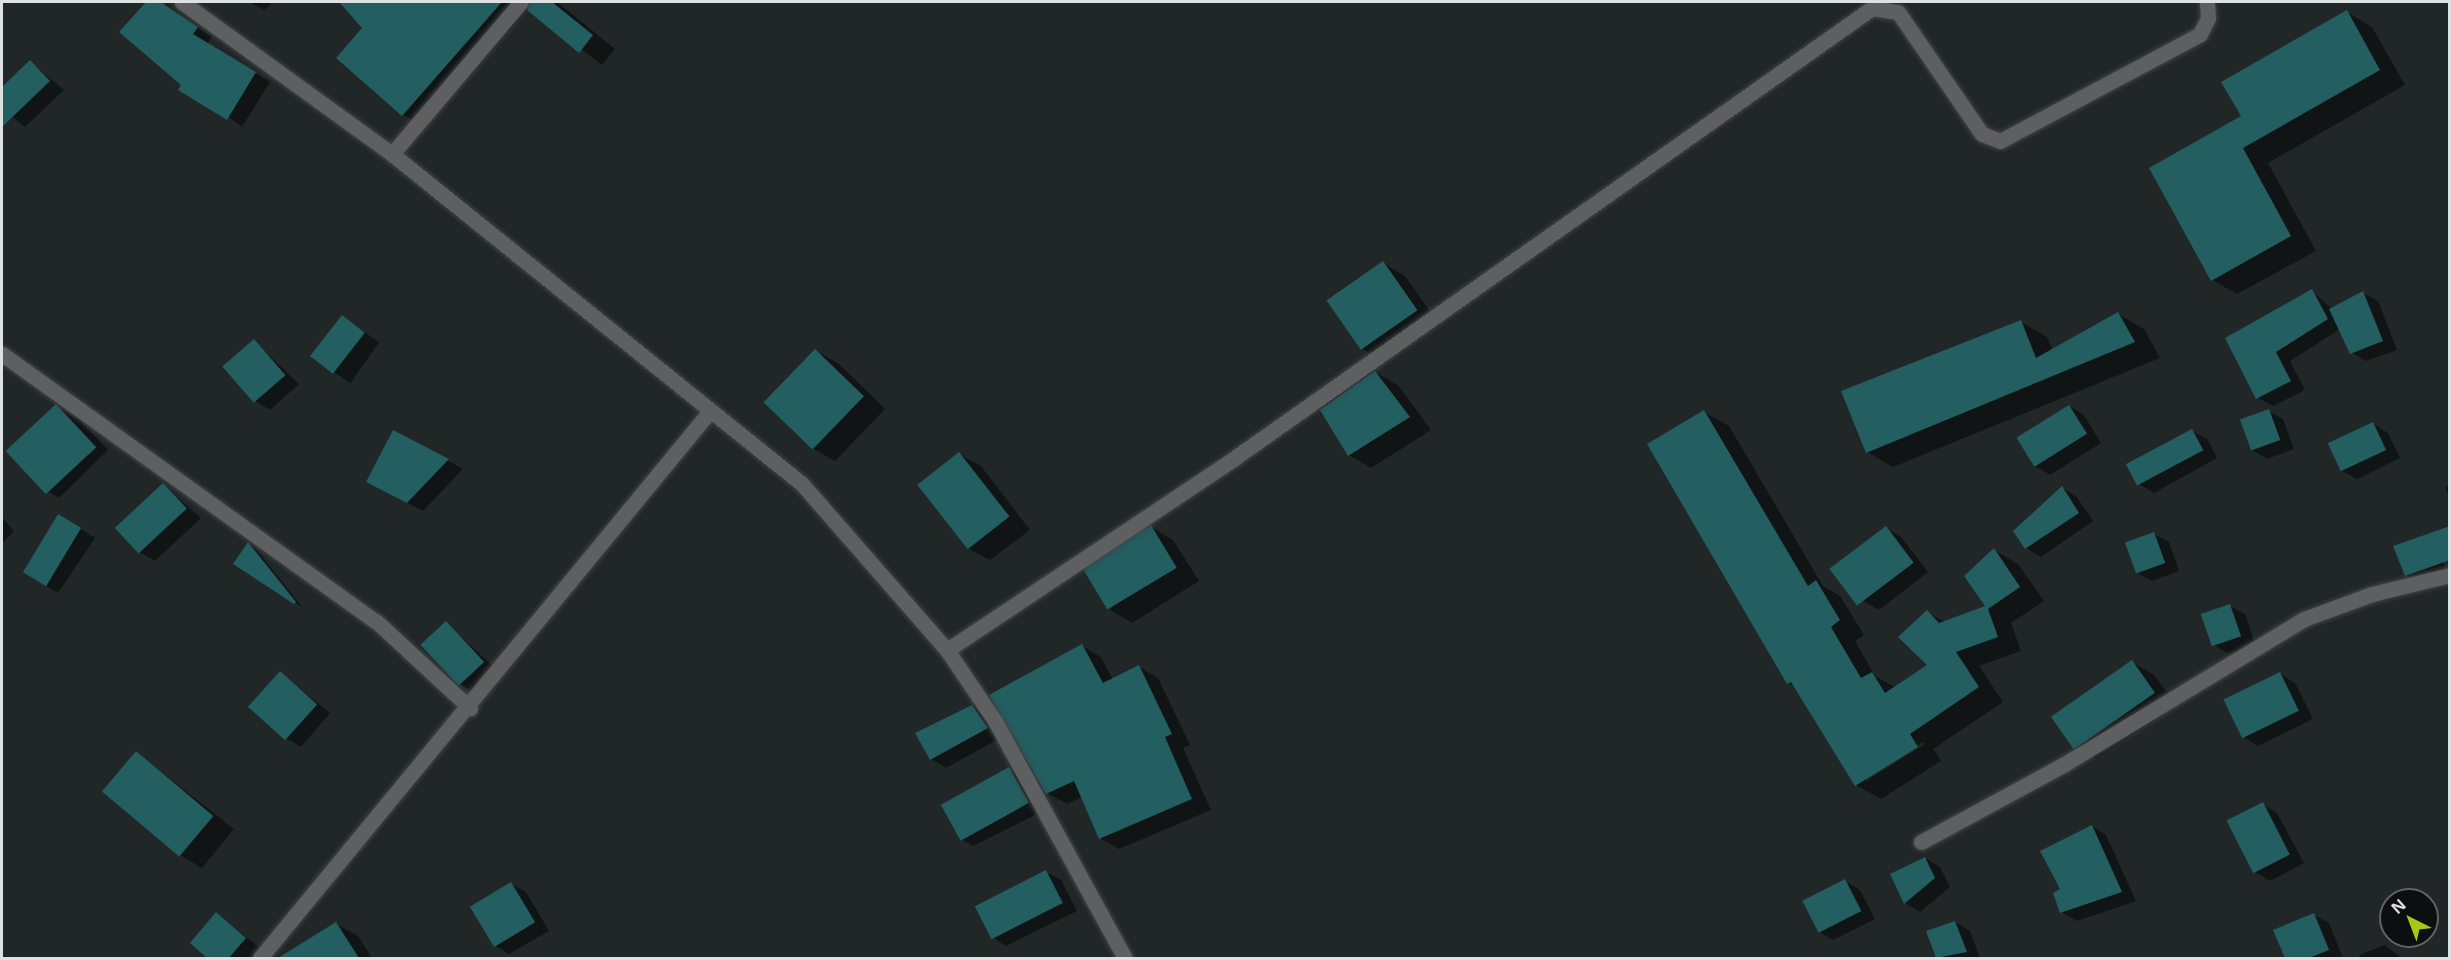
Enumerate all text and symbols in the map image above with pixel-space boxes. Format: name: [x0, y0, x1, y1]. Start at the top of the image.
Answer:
north arrow: [2379, 888, 2439, 948]
text: N: [2386, 894, 2410, 919]

